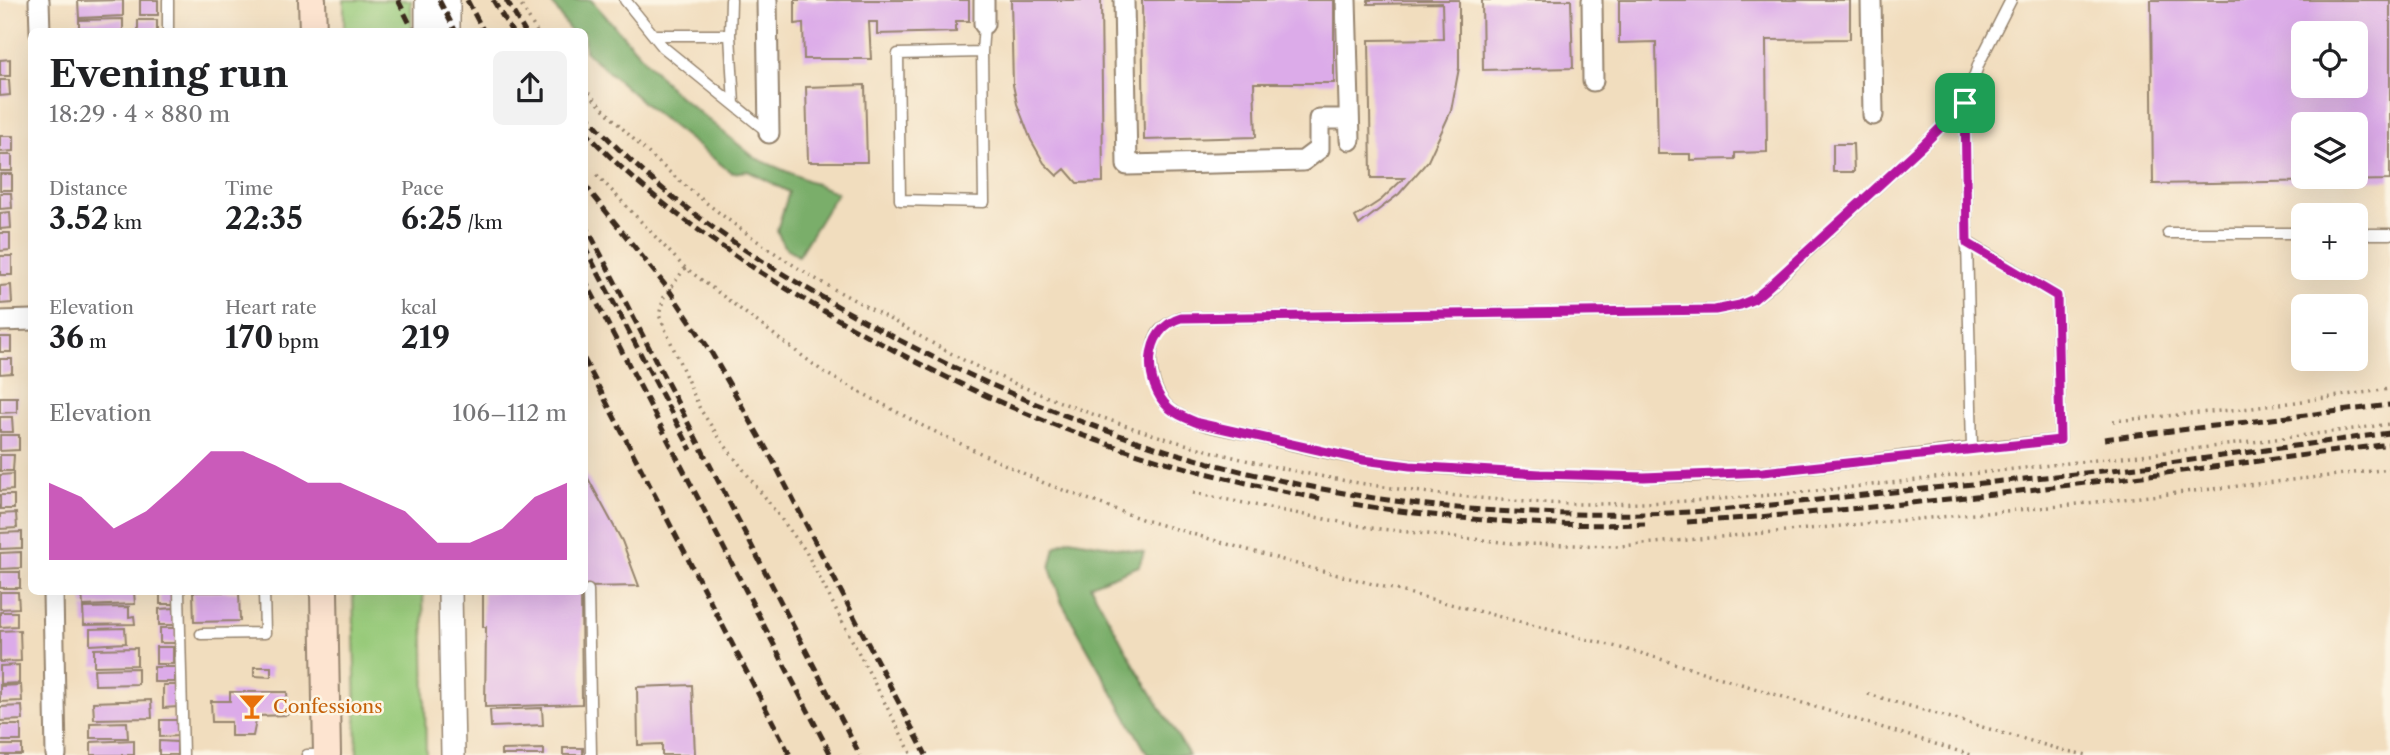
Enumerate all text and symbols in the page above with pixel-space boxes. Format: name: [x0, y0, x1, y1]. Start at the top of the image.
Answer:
map controls: [2291, 21, 2368, 371]
button: locate: [2291, 21, 2368, 98]
text: Evening run: [49, 50, 289, 97]
button: share: [493, 51, 567, 125]
pin: [1935, 73, 1995, 133]
icon: arrive: [1946, 84, 1984, 122]
text: 18:29 · 4 × 880 m: [49, 100, 230, 128]
button: layers: [2291, 112, 2368, 189]
text: Distance: [49, 177, 128, 200]
text: Time: [225, 177, 273, 200]
text: Pace: [401, 177, 444, 200]
text: 3.52: [49, 200, 109, 237]
text: 22:35: [225, 200, 303, 237]
text: 6:25: [401, 200, 462, 237]
button: +: [2291, 203, 2368, 280]
text: km: [109, 211, 142, 234]
text: /km: [462, 211, 503, 234]
button: −: [2291, 294, 2368, 371]
text: Elevation: [49, 296, 134, 319]
text: Heart rate: [225, 296, 317, 319]
text: kcal: [401, 296, 437, 319]
text: 36: [49, 319, 84, 356]
text: 170: [225, 319, 273, 356]
text: 219: [401, 319, 450, 356]
text: m: [84, 330, 107, 353]
text: bpm: [273, 330, 319, 353]
text: Elevation: [49, 399, 152, 427]
text: 106–112 m: [452, 399, 567, 427]
bar icon: Confessions: [237, 691, 267, 721]
place label: Confessions: [273, 695, 383, 718]

